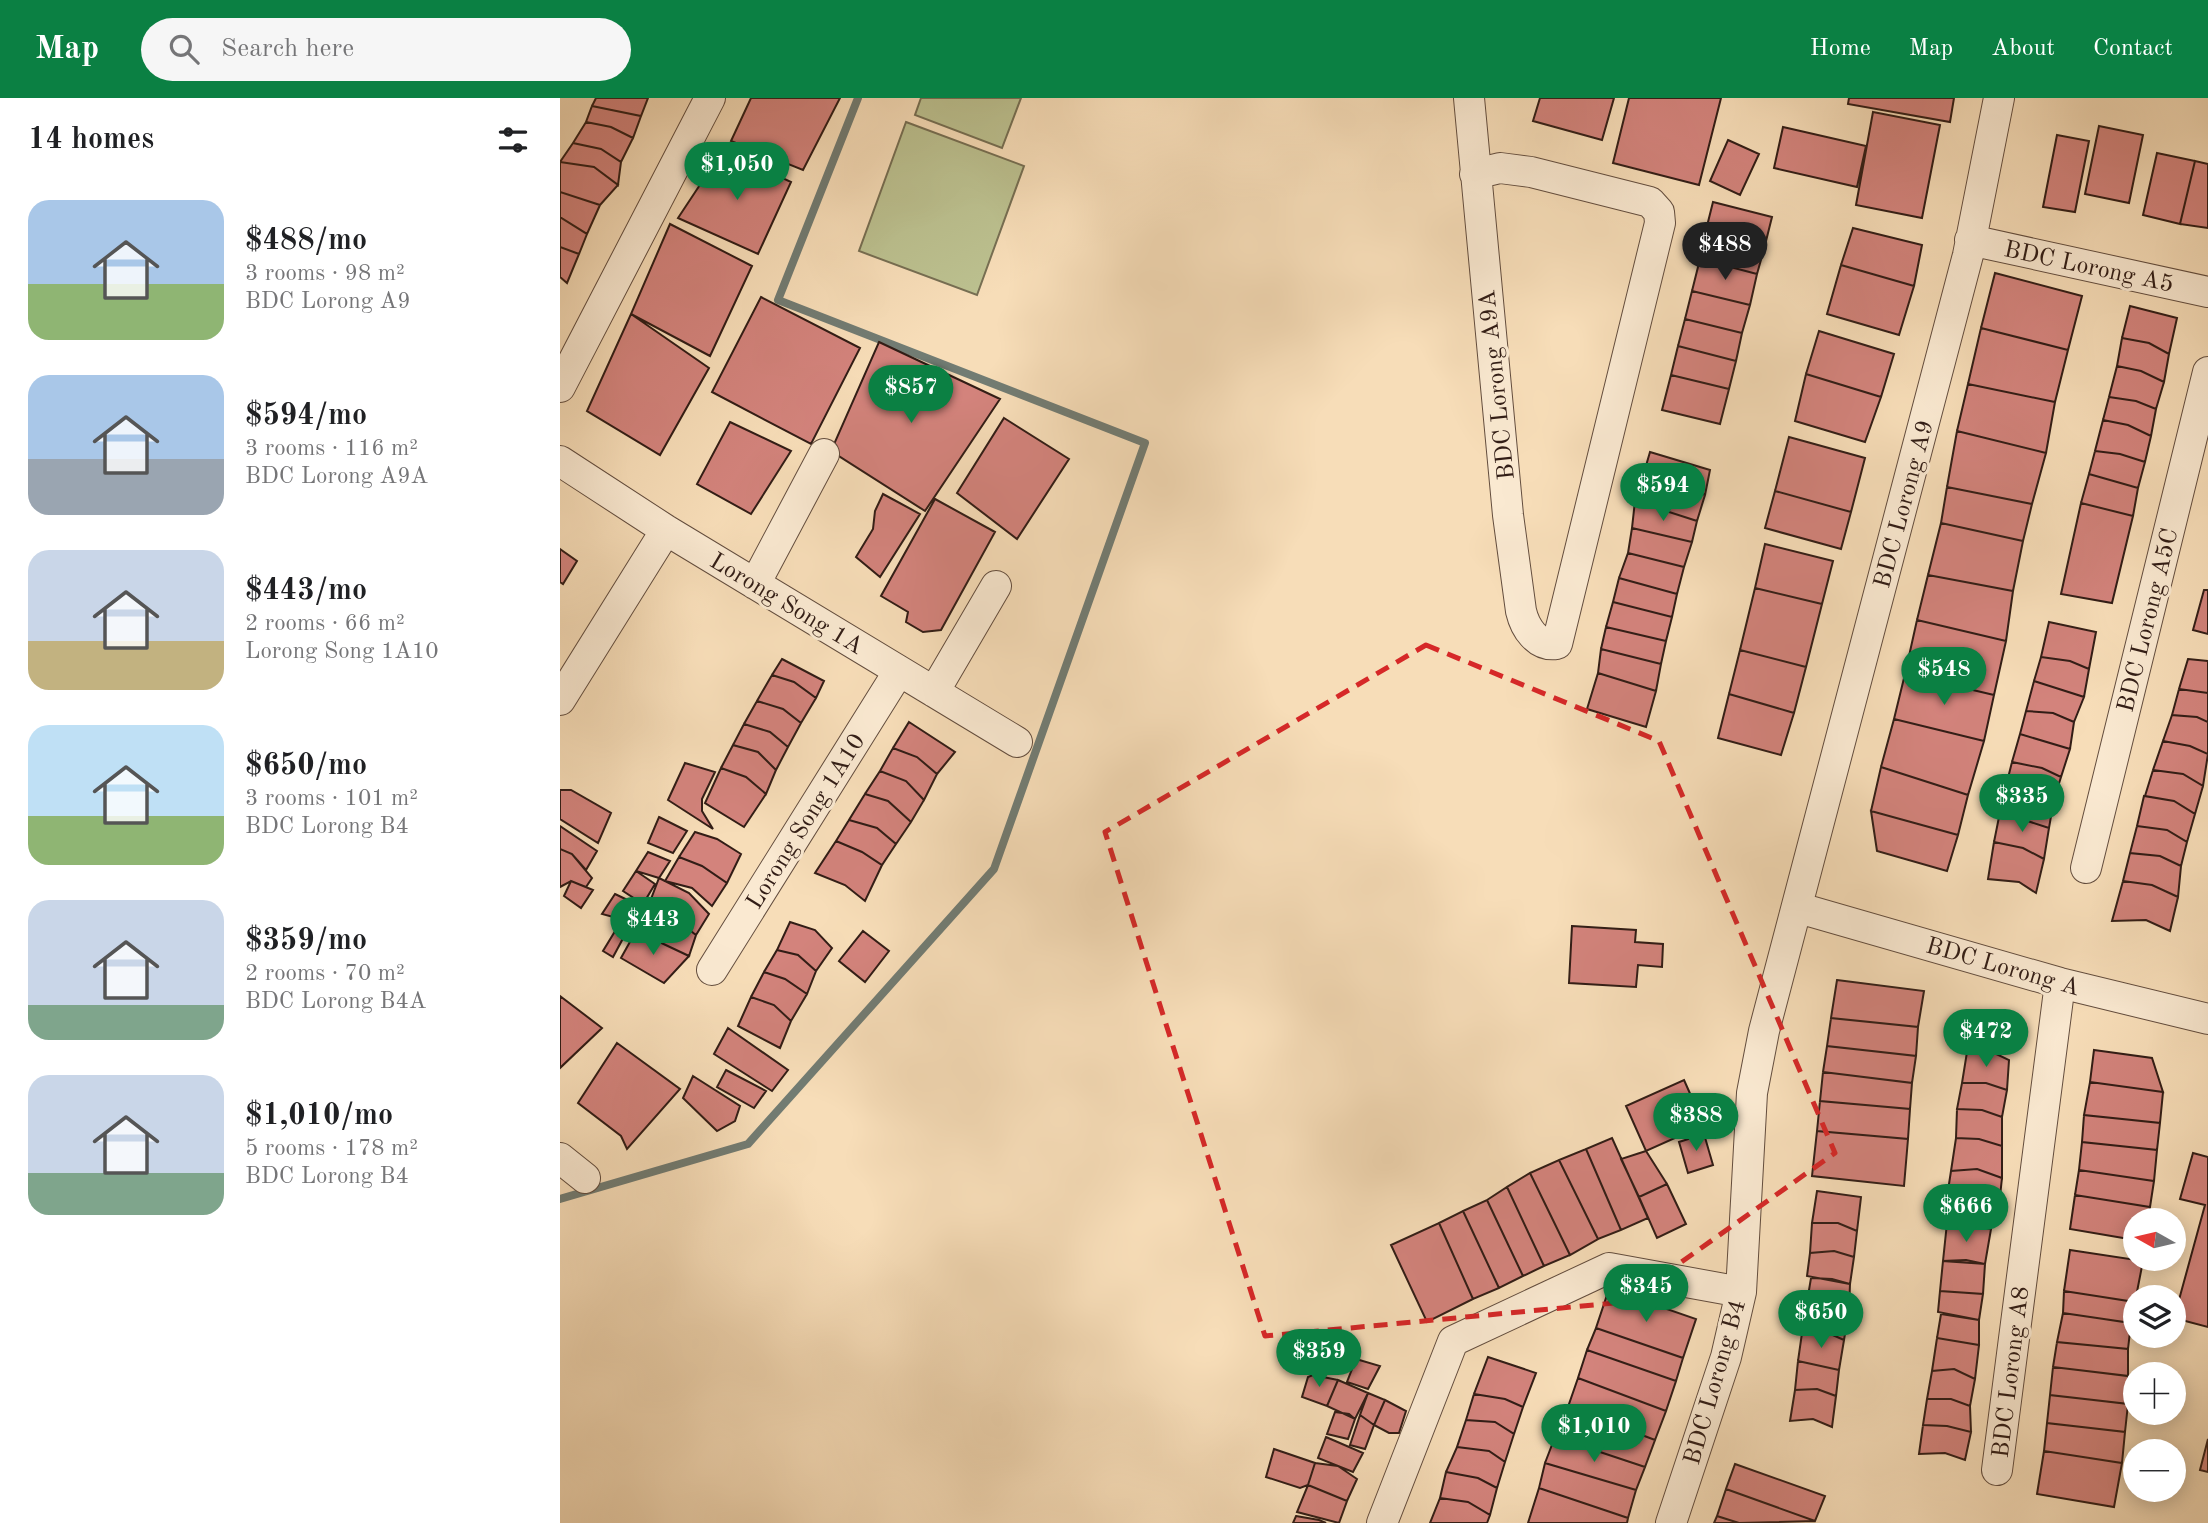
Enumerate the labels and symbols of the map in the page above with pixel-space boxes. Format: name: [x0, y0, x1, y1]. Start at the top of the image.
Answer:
pin: $1,050: [680, 142, 794, 202]
pin: $488: [1684, 222, 1766, 282]
street label: BDC Lorong A5: [2002, 238, 2176, 298]
street label: BDC Lorong A9A: [1476, 289, 1520, 481]
pin: $857: [870, 366, 952, 425]
street label: BDC Lorong A9: [1871, 418, 1939, 591]
pin: $594: [1622, 464, 1704, 523]
street label: BDC Lorong A5C: [2114, 526, 2183, 715]
street label: Lorong Song 1A: [705, 550, 867, 660]
pin: $548: [1903, 648, 1985, 707]
street label: Lorong Song 1A10: [743, 730, 870, 914]
pin: $335: [1981, 774, 2063, 834]
pin: $443: [612, 898, 694, 957]
street label: BDC Lorong A: [1923, 935, 2082, 1001]
pin: $472: [1945, 1010, 2027, 1069]
pin: $388: [1655, 1094, 1737, 1153]
pin: $666: [1925, 1184, 2007, 1244]
north arrow: [2123, 1208, 2186, 1270]
pin: $345: [1605, 1264, 1687, 1324]
street label: BDC Lorong A8: [1990, 1285, 2034, 1459]
pin: $650: [1780, 1290, 1862, 1350]
street label: BDC Lorong B4: [1681, 1297, 1751, 1468]
pin: $359: [1278, 1330, 1360, 1389]
pin: $1,010: [1537, 1404, 1651, 1464]

